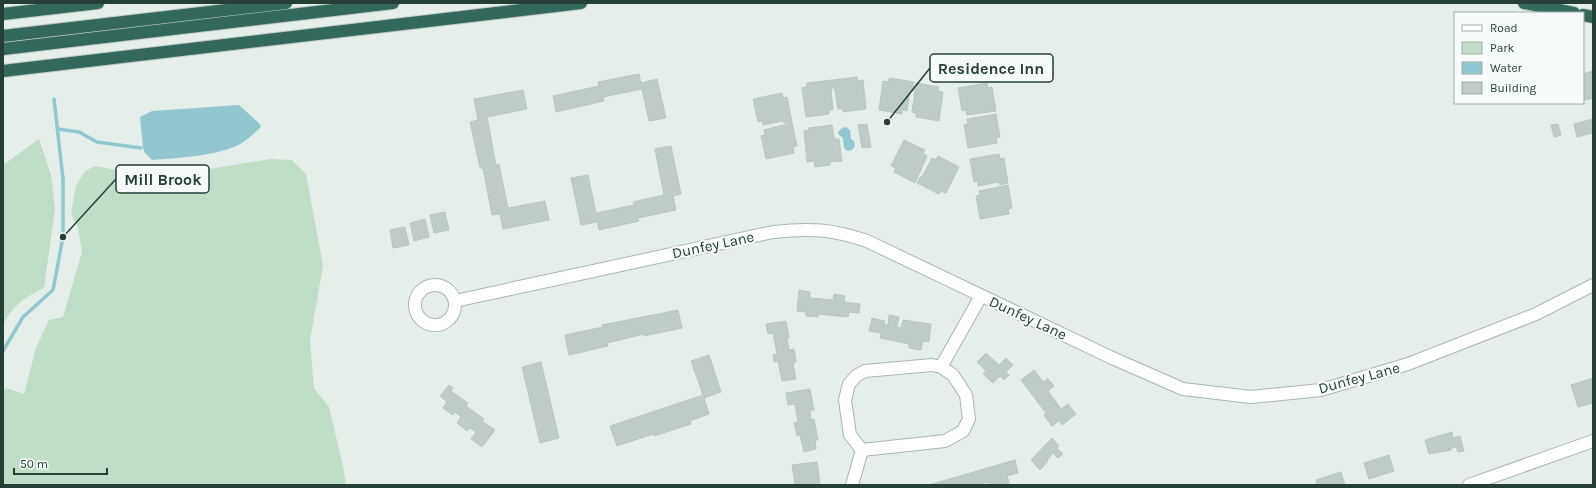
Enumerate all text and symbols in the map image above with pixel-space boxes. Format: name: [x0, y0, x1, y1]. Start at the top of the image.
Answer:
legend: [1454, 12, 1584, 104]
text: Road: [1490, 21, 1518, 35]
text: Park: [1490, 41, 1515, 55]
callout: Residence Inn: [930, 54, 1053, 82]
text: Residence Inn: [938, 59, 1044, 78]
text: Water: [1490, 61, 1523, 75]
text: Building: [1490, 81, 1537, 95]
callout: Mill Brook: [116, 165, 209, 193]
text: Mill Brook: [124, 170, 202, 189]
street label: Dunfey Lane: [670, 228, 756, 262]
street label: Dunfey Lane: [986, 292, 1070, 344]
street label: Dunfey Lane: [1316, 359, 1402, 397]
scale bar: [14, 450, 107, 476]
text: 50 m: [20, 457, 48, 471]

